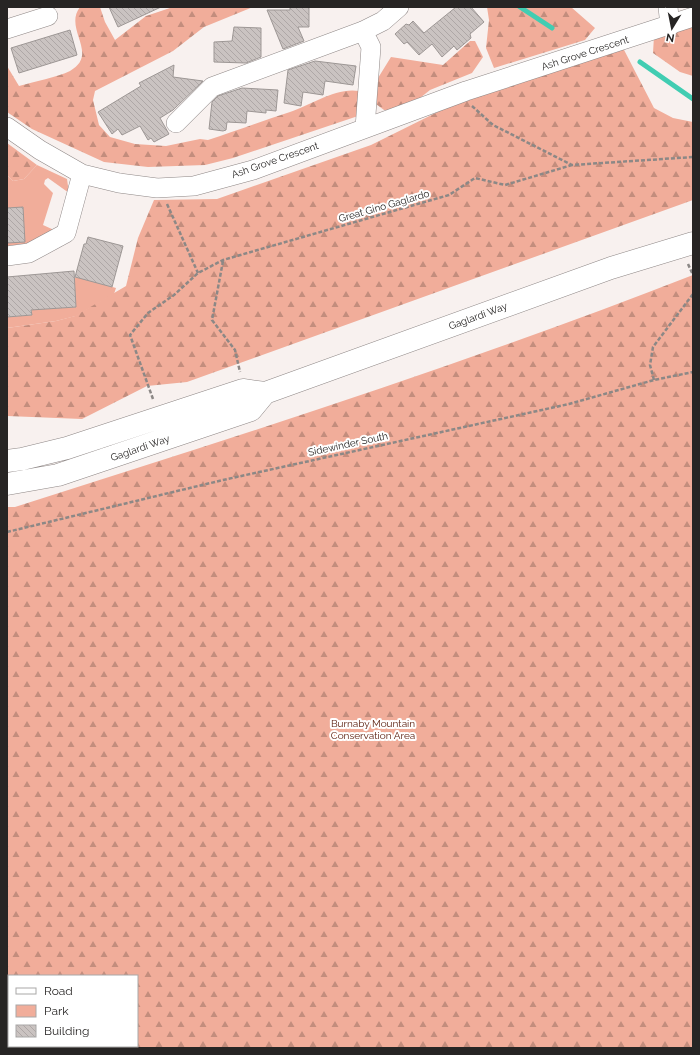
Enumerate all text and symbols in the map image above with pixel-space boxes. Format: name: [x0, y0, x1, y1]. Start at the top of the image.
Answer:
north arrow: [652, 8, 692, 48]
text: N: [665, 30, 676, 44]
street label: Ash Grove Crescent: [540, 33, 631, 72]
street label: Ash Grove Crescent: [230, 140, 320, 180]
street label: Great Gino Gaglardo: [337, 188, 431, 224]
street label: Gaglardi Way: [447, 300, 509, 332]
street label: Sidewinder South: [307, 430, 389, 458]
street label: Gaglardi Way: [109, 433, 171, 463]
park label: Burnaby Mountain Conservation Area: [331, 718, 415, 741]
legend: [8, 975, 138, 1047]
text: Road: [44, 984, 73, 998]
text: Park: [44, 1004, 69, 1018]
text: Building: [44, 1024, 90, 1038]

